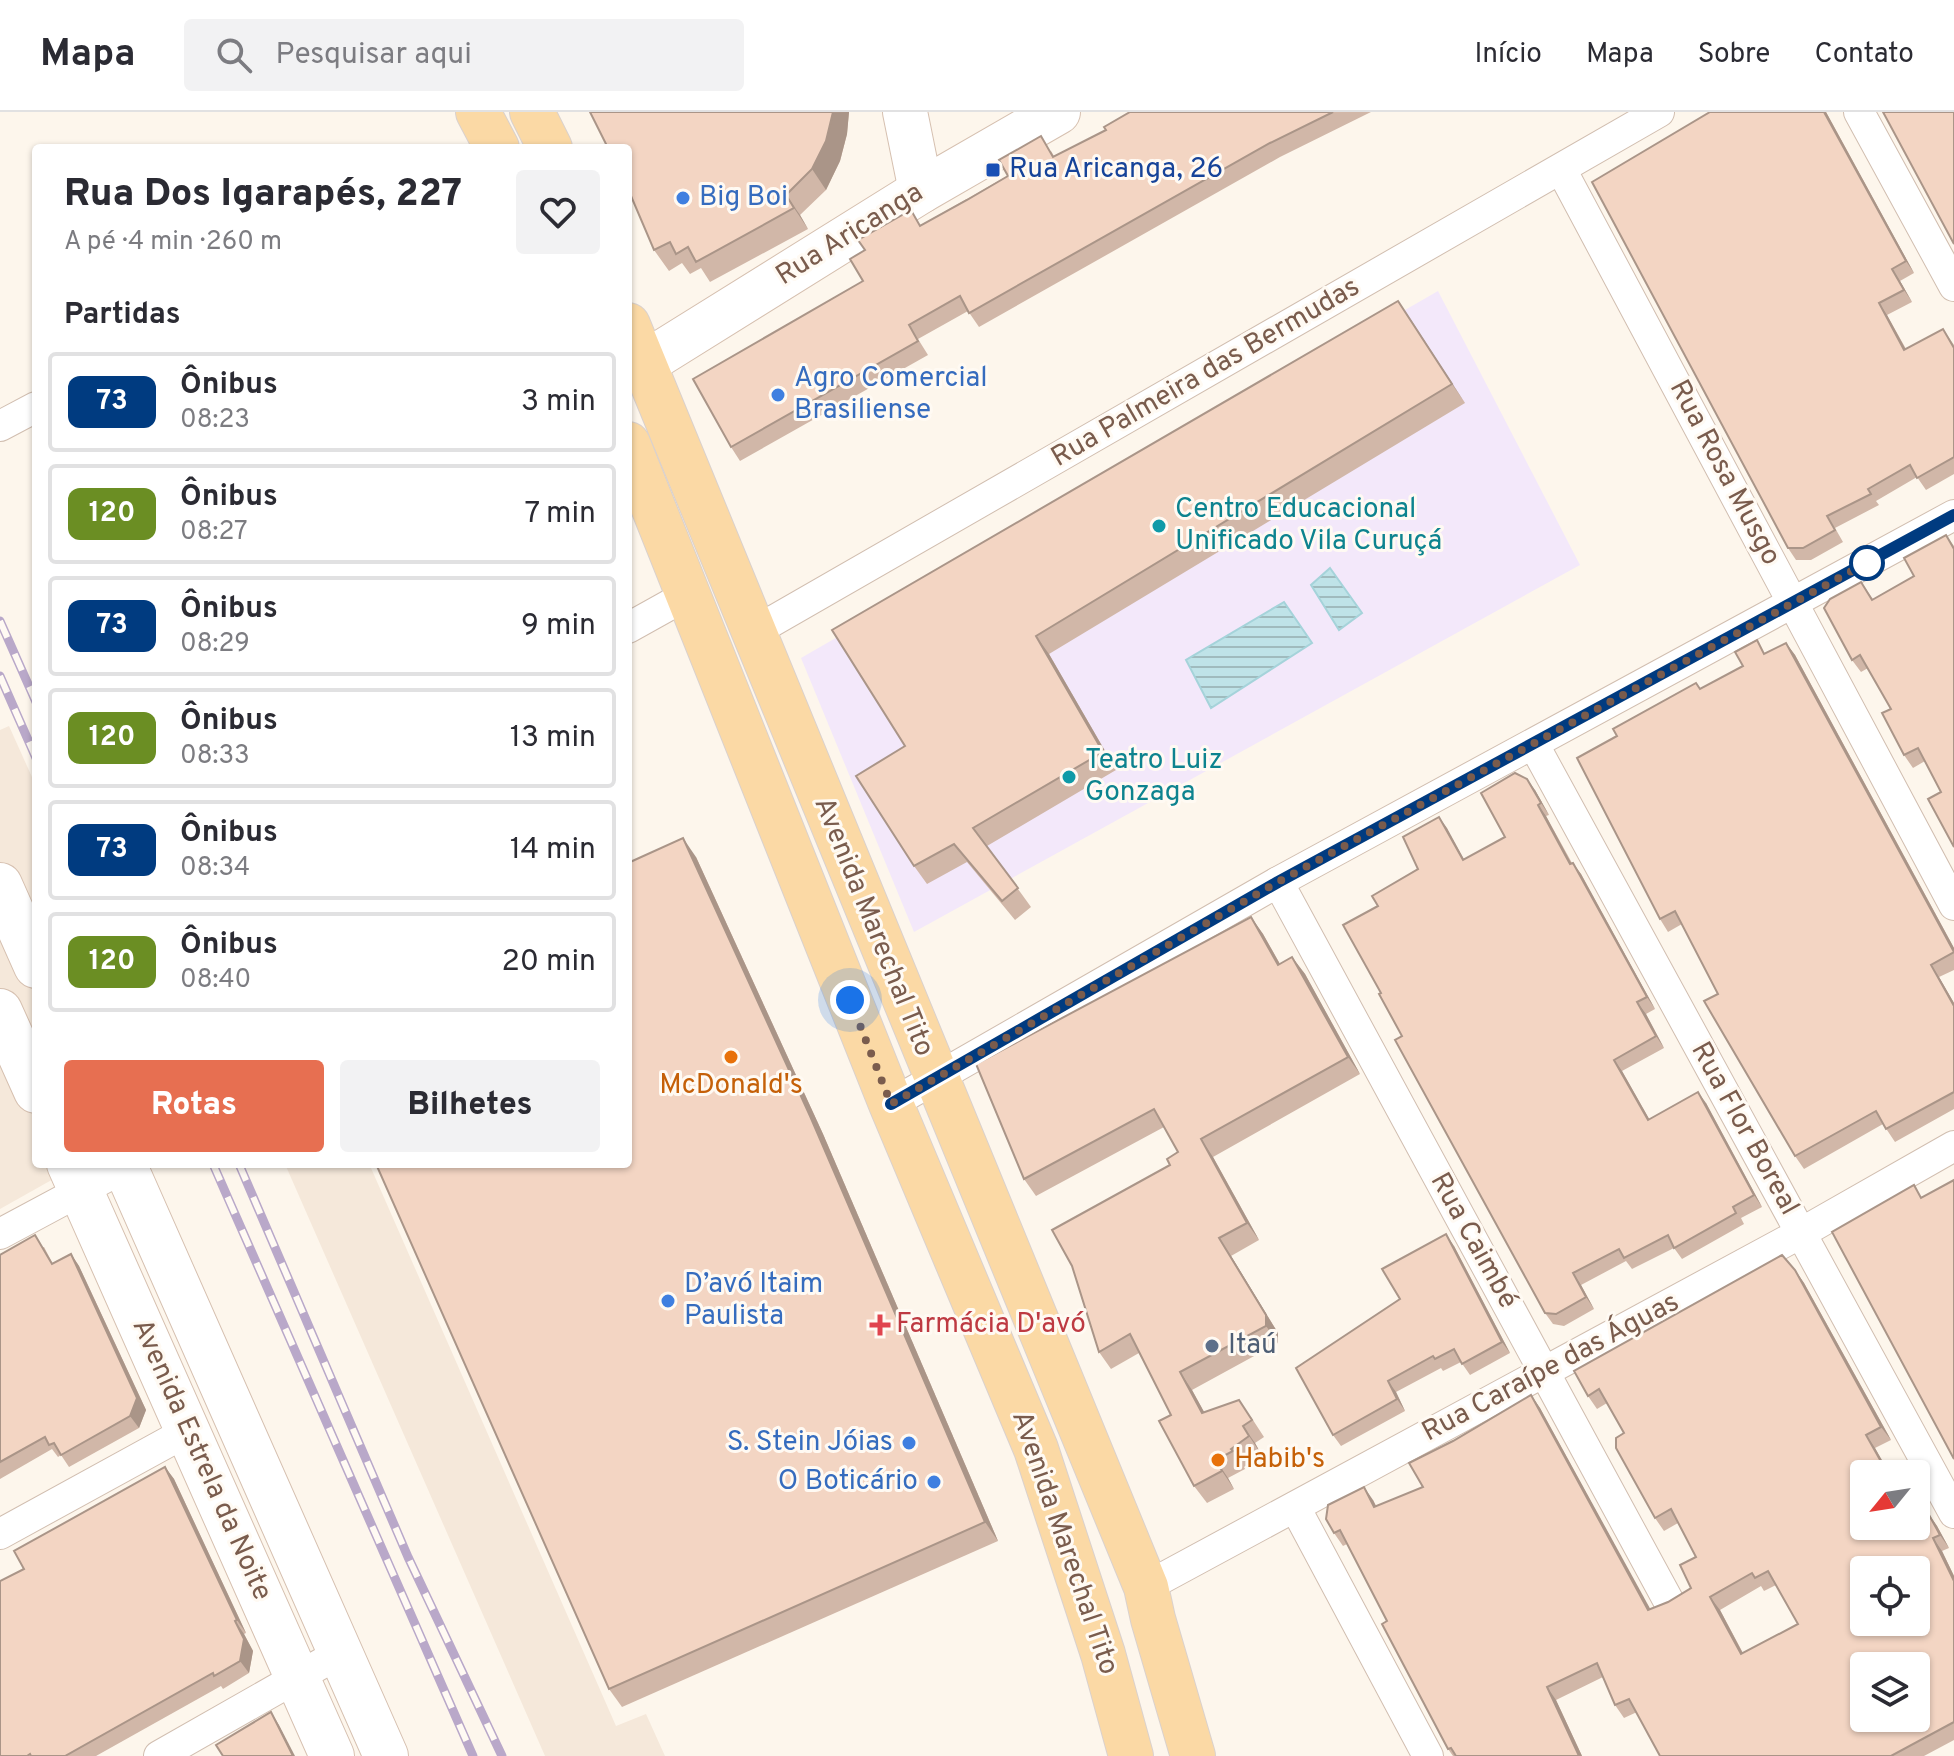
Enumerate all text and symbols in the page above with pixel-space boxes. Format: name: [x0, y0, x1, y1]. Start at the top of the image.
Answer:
search box: [184, 19, 744, 91]
text: Mapa: [40, 31, 136, 80]
icon: search: [212, 33, 256, 77]
text: Pesquisar aqui: [276, 37, 472, 74]
text: Início: [1474, 37, 1542, 73]
text: Mapa: [1586, 37, 1654, 73]
text: Sobre: [1698, 37, 1770, 73]
text: Contato: [1814, 37, 1914, 73]
place label: Rua Aricanga, 26: [1009, 152, 1223, 188]
marker: Rua Aricanga, 26: [984, 161, 1002, 179]
button: heart: [516, 170, 600, 254]
text: Rua Dos Igarapés, 227: [64, 171, 462, 220]
street label: Rua Aricanga: [770, 176, 930, 294]
place label: Big Boi: [699, 180, 788, 216]
marker: Big Boi: [674, 189, 692, 207]
text: A pé · 4 min · 260 m: [64, 226, 282, 259]
street label: Rua Palmeira das Bermudas: [1045, 270, 1367, 476]
text: Partidas: [64, 297, 180, 334]
place label: Agro Comercial Brasiliense: [794, 361, 988, 429]
text: Ônibus: [180, 367, 278, 404]
street label: Rua Rosa Musgo: [1660, 374, 1788, 572]
text: 73: [96, 384, 128, 420]
text: 3 min: [521, 384, 596, 421]
marker: Agro Comercial Brasiliense: [769, 386, 787, 404]
text: 08:23: [180, 404, 250, 437]
text: Ônibus: [180, 479, 278, 516]
place label: Centro Educacional Unificado Vila Curuçá: [1175, 492, 1442, 560]
text: 120: [89, 496, 135, 532]
text: 7 min: [525, 496, 596, 533]
text: 08:27: [180, 516, 248, 549]
marker: Centro Educacional Unificado Vila Curuçá: [1150, 517, 1168, 535]
unlabelled marker: [1850, 546, 1884, 580]
text: Ônibus: [180, 591, 278, 628]
text: 73: [96, 608, 128, 644]
text: 9 min: [521, 608, 596, 645]
text: 08:29: [180, 628, 250, 661]
text: Ônibus: [180, 703, 278, 740]
text: 120: [89, 720, 135, 756]
text: 13 min: [510, 720, 596, 757]
text: 08:33: [180, 740, 250, 773]
place label: Teatro Luiz Gonzaga: [1085, 743, 1223, 811]
marker: Teatro Luiz Gonzaga: [1060, 768, 1078, 786]
street label: Avenida Marechal Tito: [805, 792, 941, 1062]
text: Ônibus: [180, 815, 278, 852]
text: 73: [96, 832, 128, 868]
text: 14 min: [510, 832, 596, 869]
text: 08:34: [180, 852, 250, 885]
text: Ônibus: [180, 927, 278, 964]
text: 120: [89, 944, 135, 980]
text: 20 min: [501, 944, 596, 981]
text: 08:40: [180, 964, 251, 997]
your location: [830, 980, 870, 1020]
street label: Rua Flor Boreal: [1682, 1036, 1806, 1222]
marker: McDonald's: [722, 1048, 740, 1066]
button: Rotas: [64, 1060, 324, 1152]
button: Bilhetes: [340, 1060, 600, 1152]
place label: McDonald's: [659, 1068, 803, 1104]
street label: Rua Caimbé: [1421, 1167, 1525, 1315]
place label: D’avó Itaim Paulista: [684, 1267, 823, 1335]
street label: Rua Caraípe das Águas: [1415, 1283, 1686, 1451]
marker: D’avó Itaim Paulista: [659, 1292, 677, 1310]
place label: Farmácia D'avó: [896, 1307, 1086, 1343]
street label: Avenida Estrela da Noite: [123, 1314, 279, 1606]
marker: Farmácia D'avó: [871, 1316, 889, 1334]
place label: Itaú: [1228, 1328, 1277, 1364]
marker: Itaú: [1203, 1337, 1221, 1355]
street label: Avenida Marechal Tito: [1002, 1406, 1126, 1680]
place label: S. Stein Jóias: [727, 1425, 893, 1461]
marker: S. Stein Jóias: [900, 1434, 918, 1452]
place label: Habib's: [1234, 1442, 1325, 1478]
marker: Habib's: [1209, 1451, 1227, 1469]
north arrow: [1850, 1460, 1930, 1540]
map controls: [1850, 1460, 1930, 1732]
place label: O Boticário: [778, 1464, 918, 1500]
marker: O Boticário: [925, 1473, 943, 1491]
button: locate: [1850, 1556, 1930, 1636]
button: layers: [1850, 1652, 1930, 1732]

